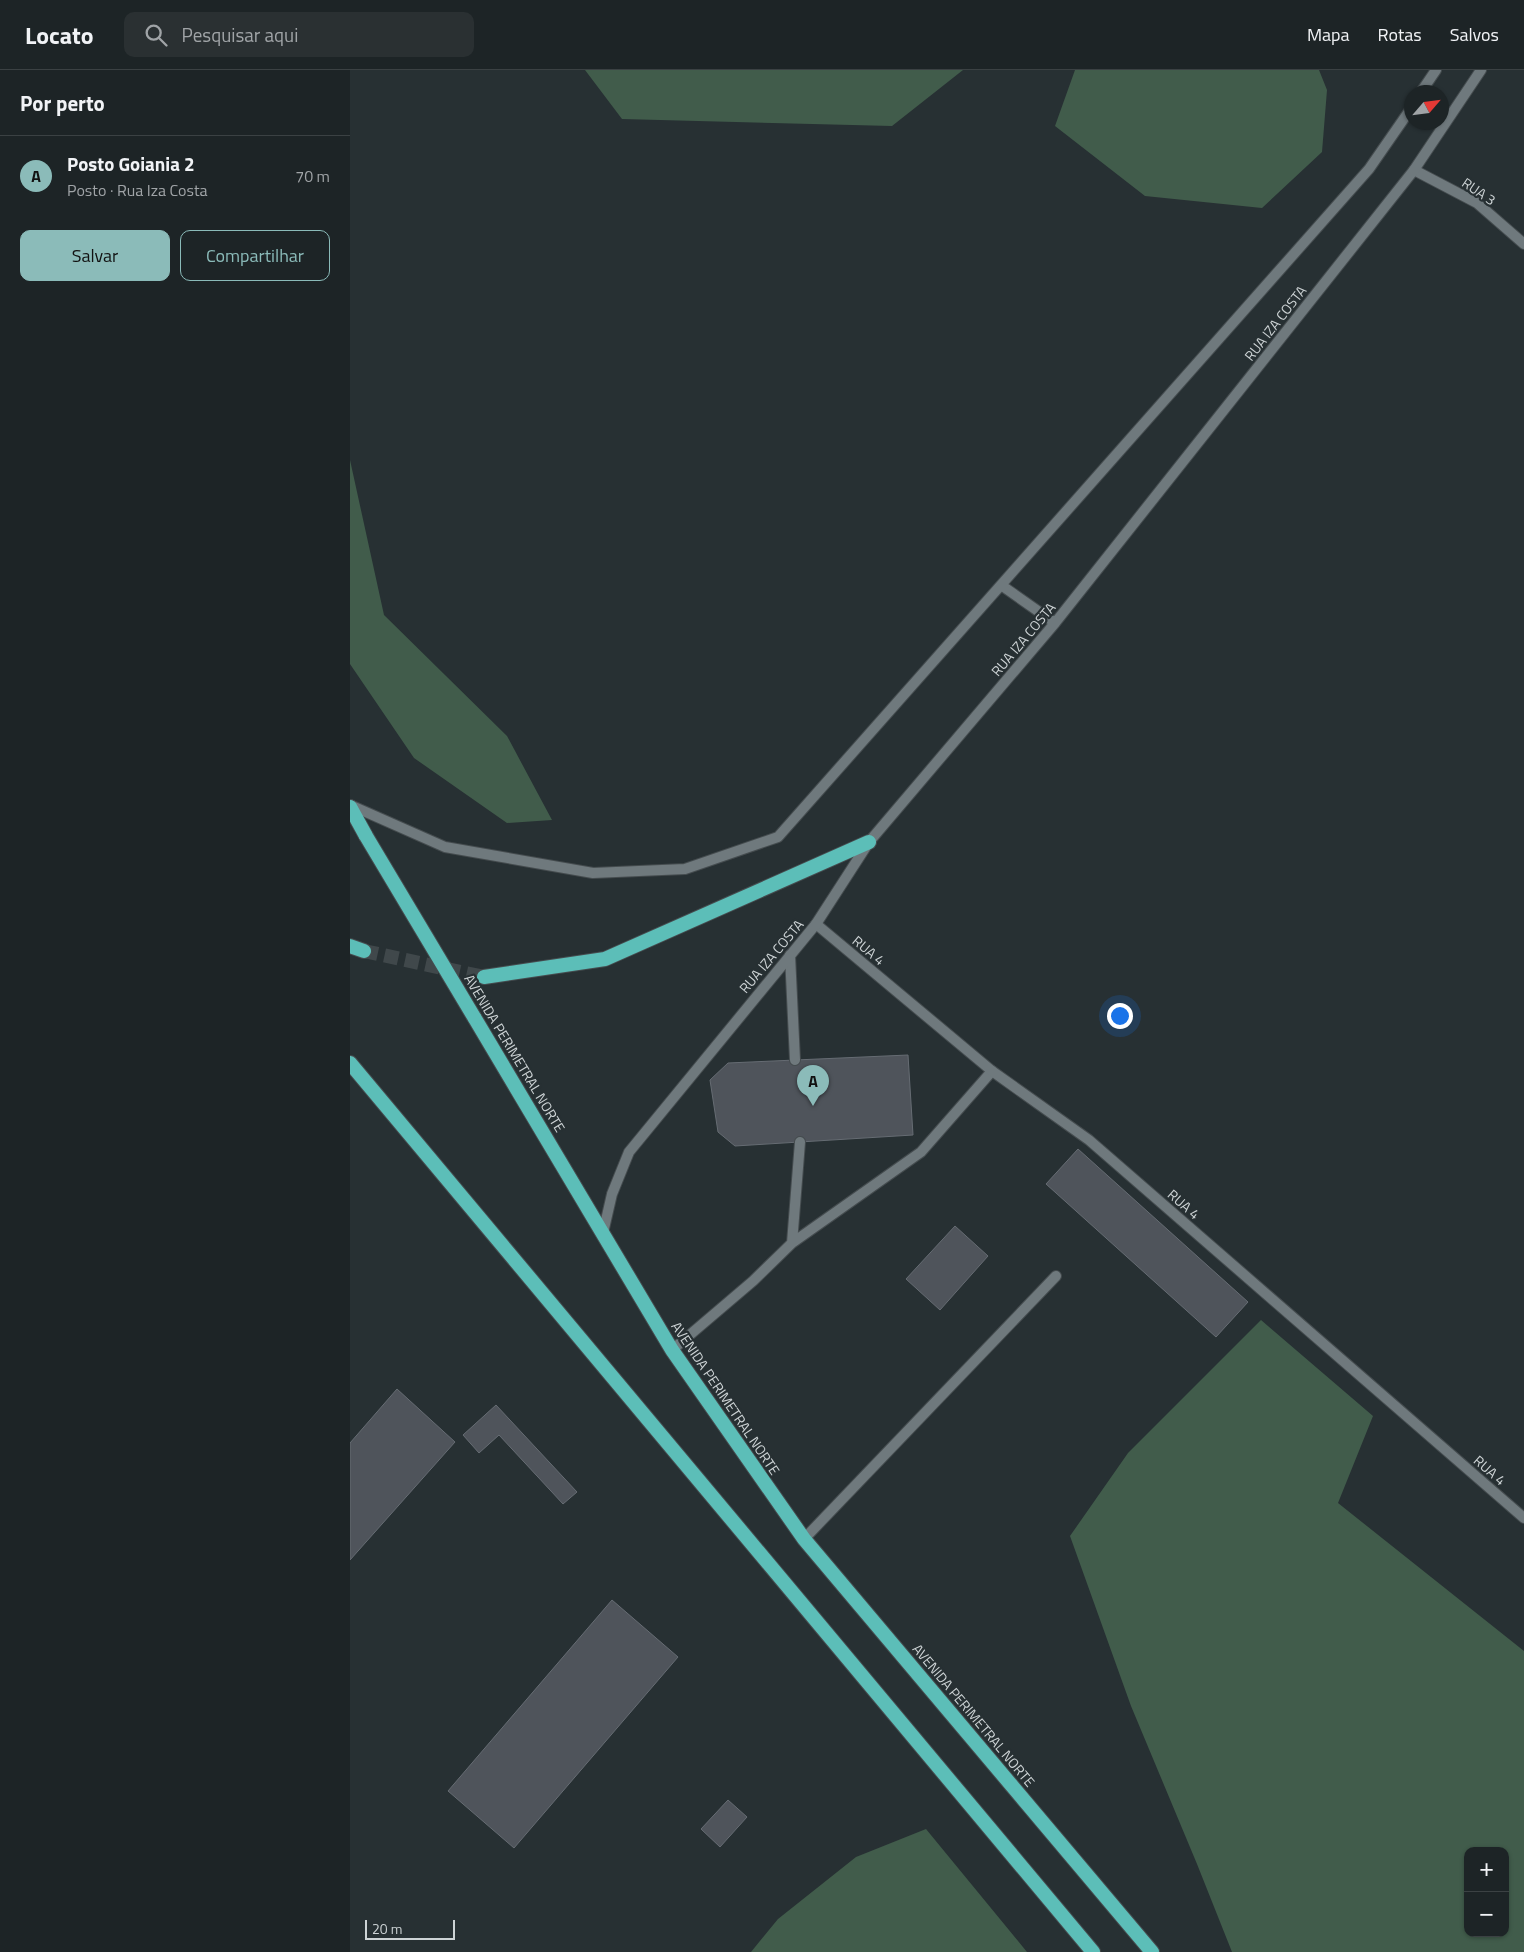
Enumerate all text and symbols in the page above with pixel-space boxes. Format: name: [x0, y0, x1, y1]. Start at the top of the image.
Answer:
search box: [124, 12, 474, 57]
text: Locato: [25, 17, 94, 53]
text: Pesquisar aqui: [182, 20, 298, 49]
icon: search: [142, 21, 170, 49]
text: Mapa: [1307, 21, 1350, 48]
text: Rotas: [1378, 21, 1422, 48]
text: Salvos: [1450, 21, 1499, 48]
north arrow: [1404, 85, 1449, 130]
text: Por perto: [20, 87, 105, 119]
text: Posto Goiania 2: [67, 149, 195, 178]
text: A: [31, 164, 41, 188]
text: 70 m: [295, 164, 330, 188]
street label: RUA 3: [1458, 172, 1500, 210]
text: Posto · Rua Iza Costa: [67, 178, 208, 202]
button: Salvar: [20, 230, 170, 281]
button: Compartilhar: [180, 230, 330, 281]
street label: RUA IZA COSTA: [1239, 280, 1312, 365]
street label: RUA IZA COSTA: [986, 597, 1061, 680]
street label: RUA IZA COSTA: [734, 914, 809, 997]
street label: RUA 4: [848, 930, 890, 970]
street label: AVENIDA PERIMETRAL NORTE: [459, 970, 571, 1136]
your location: [1107, 1003, 1133, 1029]
pin: A: [797, 1065, 829, 1106]
street label: RUA 4: [1163, 1184, 1205, 1224]
street label: AVENIDA PERIMETRAL NORTE: [667, 1317, 785, 1479]
street label: RUA 4: [1469, 1450, 1511, 1490]
street label: AVENIDA PERIMETRAL NORTE: [908, 1639, 1040, 1791]
map controls: [1464, 1847, 1509, 1937]
button: +: [1464, 1847, 1509, 1892]
button: −: [1464, 1892, 1509, 1937]
scale bar: [365, 1917, 455, 1940]
text: 20 m: [372, 1918, 402, 1939]

